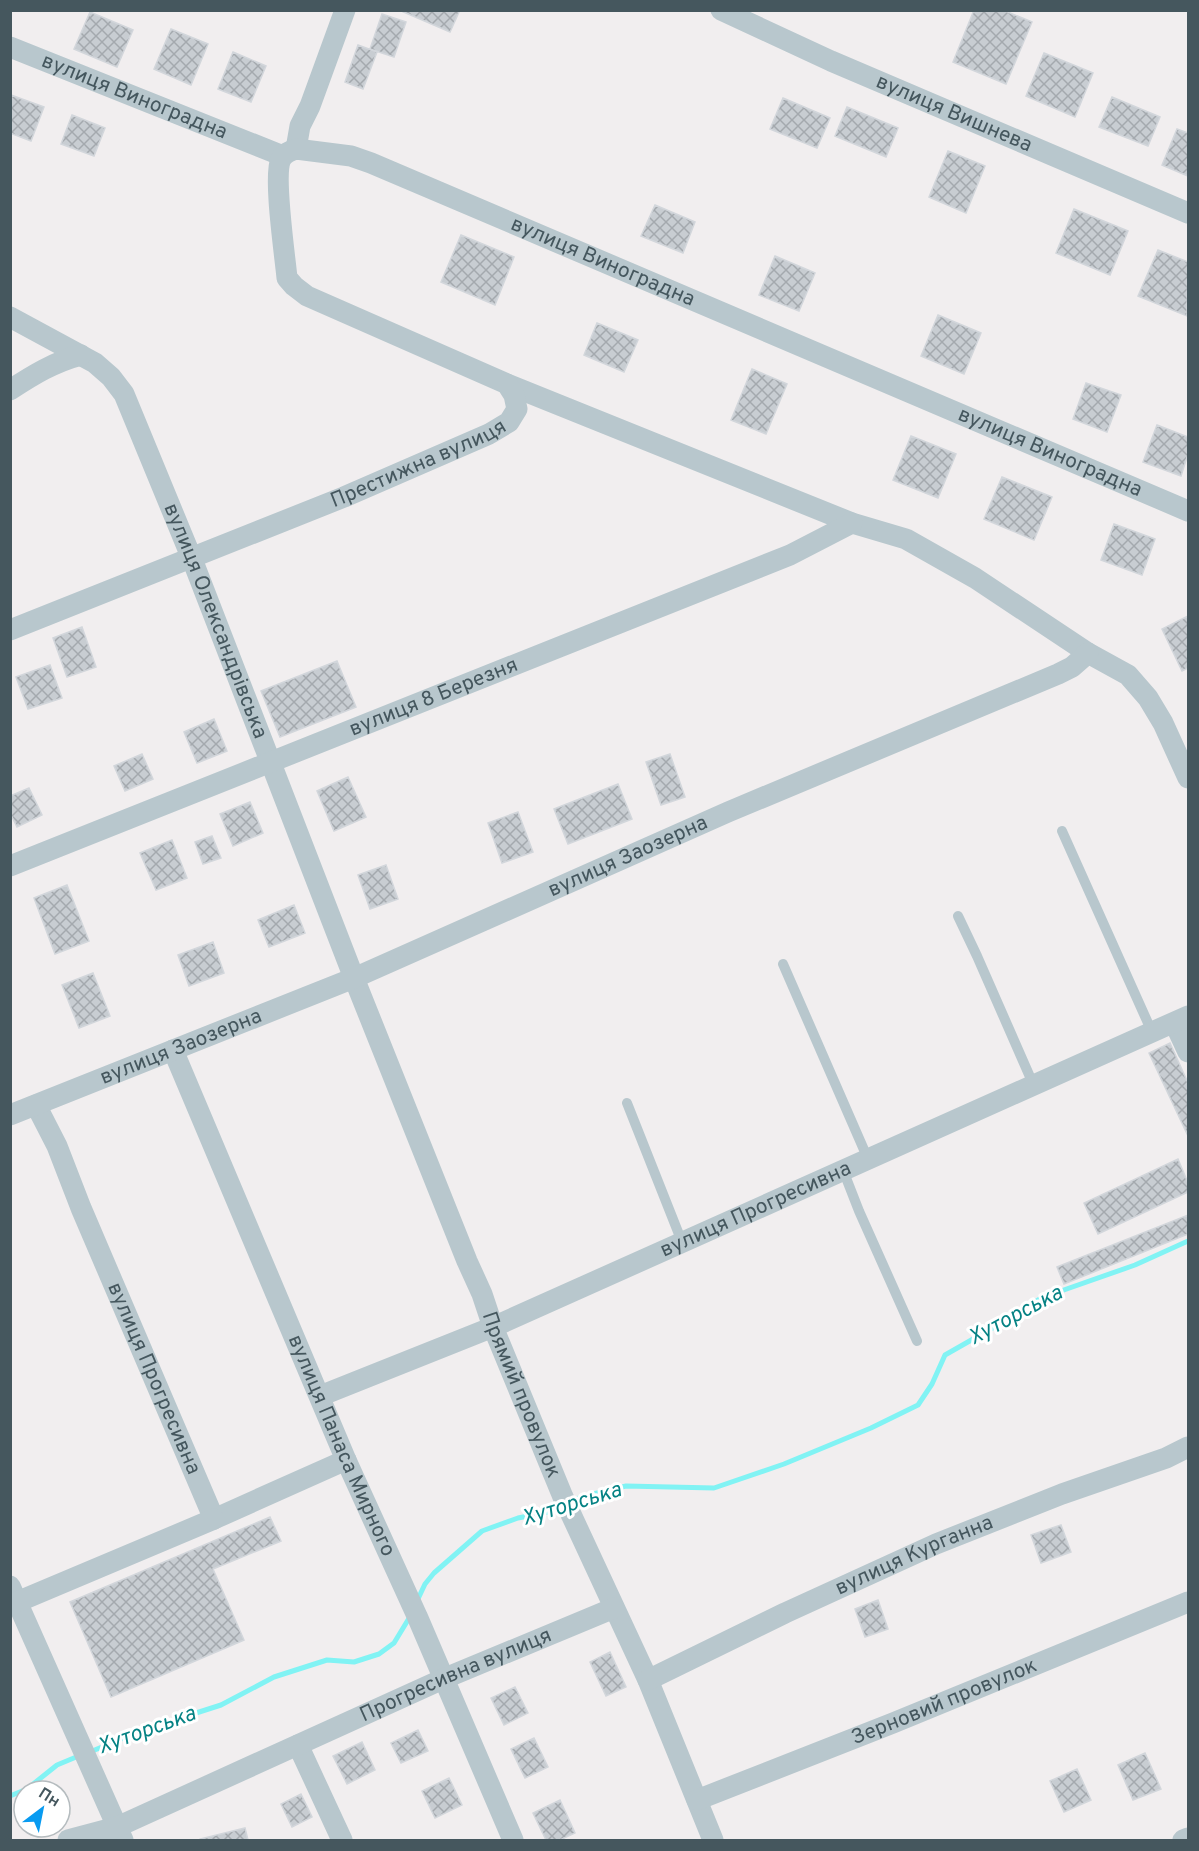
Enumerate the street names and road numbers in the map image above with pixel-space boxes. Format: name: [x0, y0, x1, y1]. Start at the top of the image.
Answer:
street label: вулиця Виноградна: [38, 47, 231, 146]
street label: вулиця Вишнева: [872, 68, 1036, 159]
street label: вулиця Виноградна: [507, 211, 699, 313]
street label: вулиця Виноградна: [954, 401, 1146, 503]
street label: Престижна вулиця: [327, 413, 512, 514]
street label: вулиця Олександрівська: [157, 499, 274, 742]
street label: вулиця 8 Березня: [345, 651, 522, 743]
street label: вулиця Заозерна: [544, 809, 712, 904]
street label: вулиця Заозерна: [96, 1003, 266, 1091]
street label: вулиця Прогресивна: [656, 1155, 855, 1264]
street label: вулиця Прогресивна: [101, 1278, 207, 1479]
street label: Прямий провулок: [475, 1308, 567, 1482]
street label: вулиця Панаса Мирного: [281, 1331, 402, 1561]
street label: вулиця Курганна: [831, 1509, 997, 1602]
street label: Прогресивна вулиця: [356, 1622, 556, 1728]
street label: Зерновий провулок: [847, 1652, 1041, 1752]

